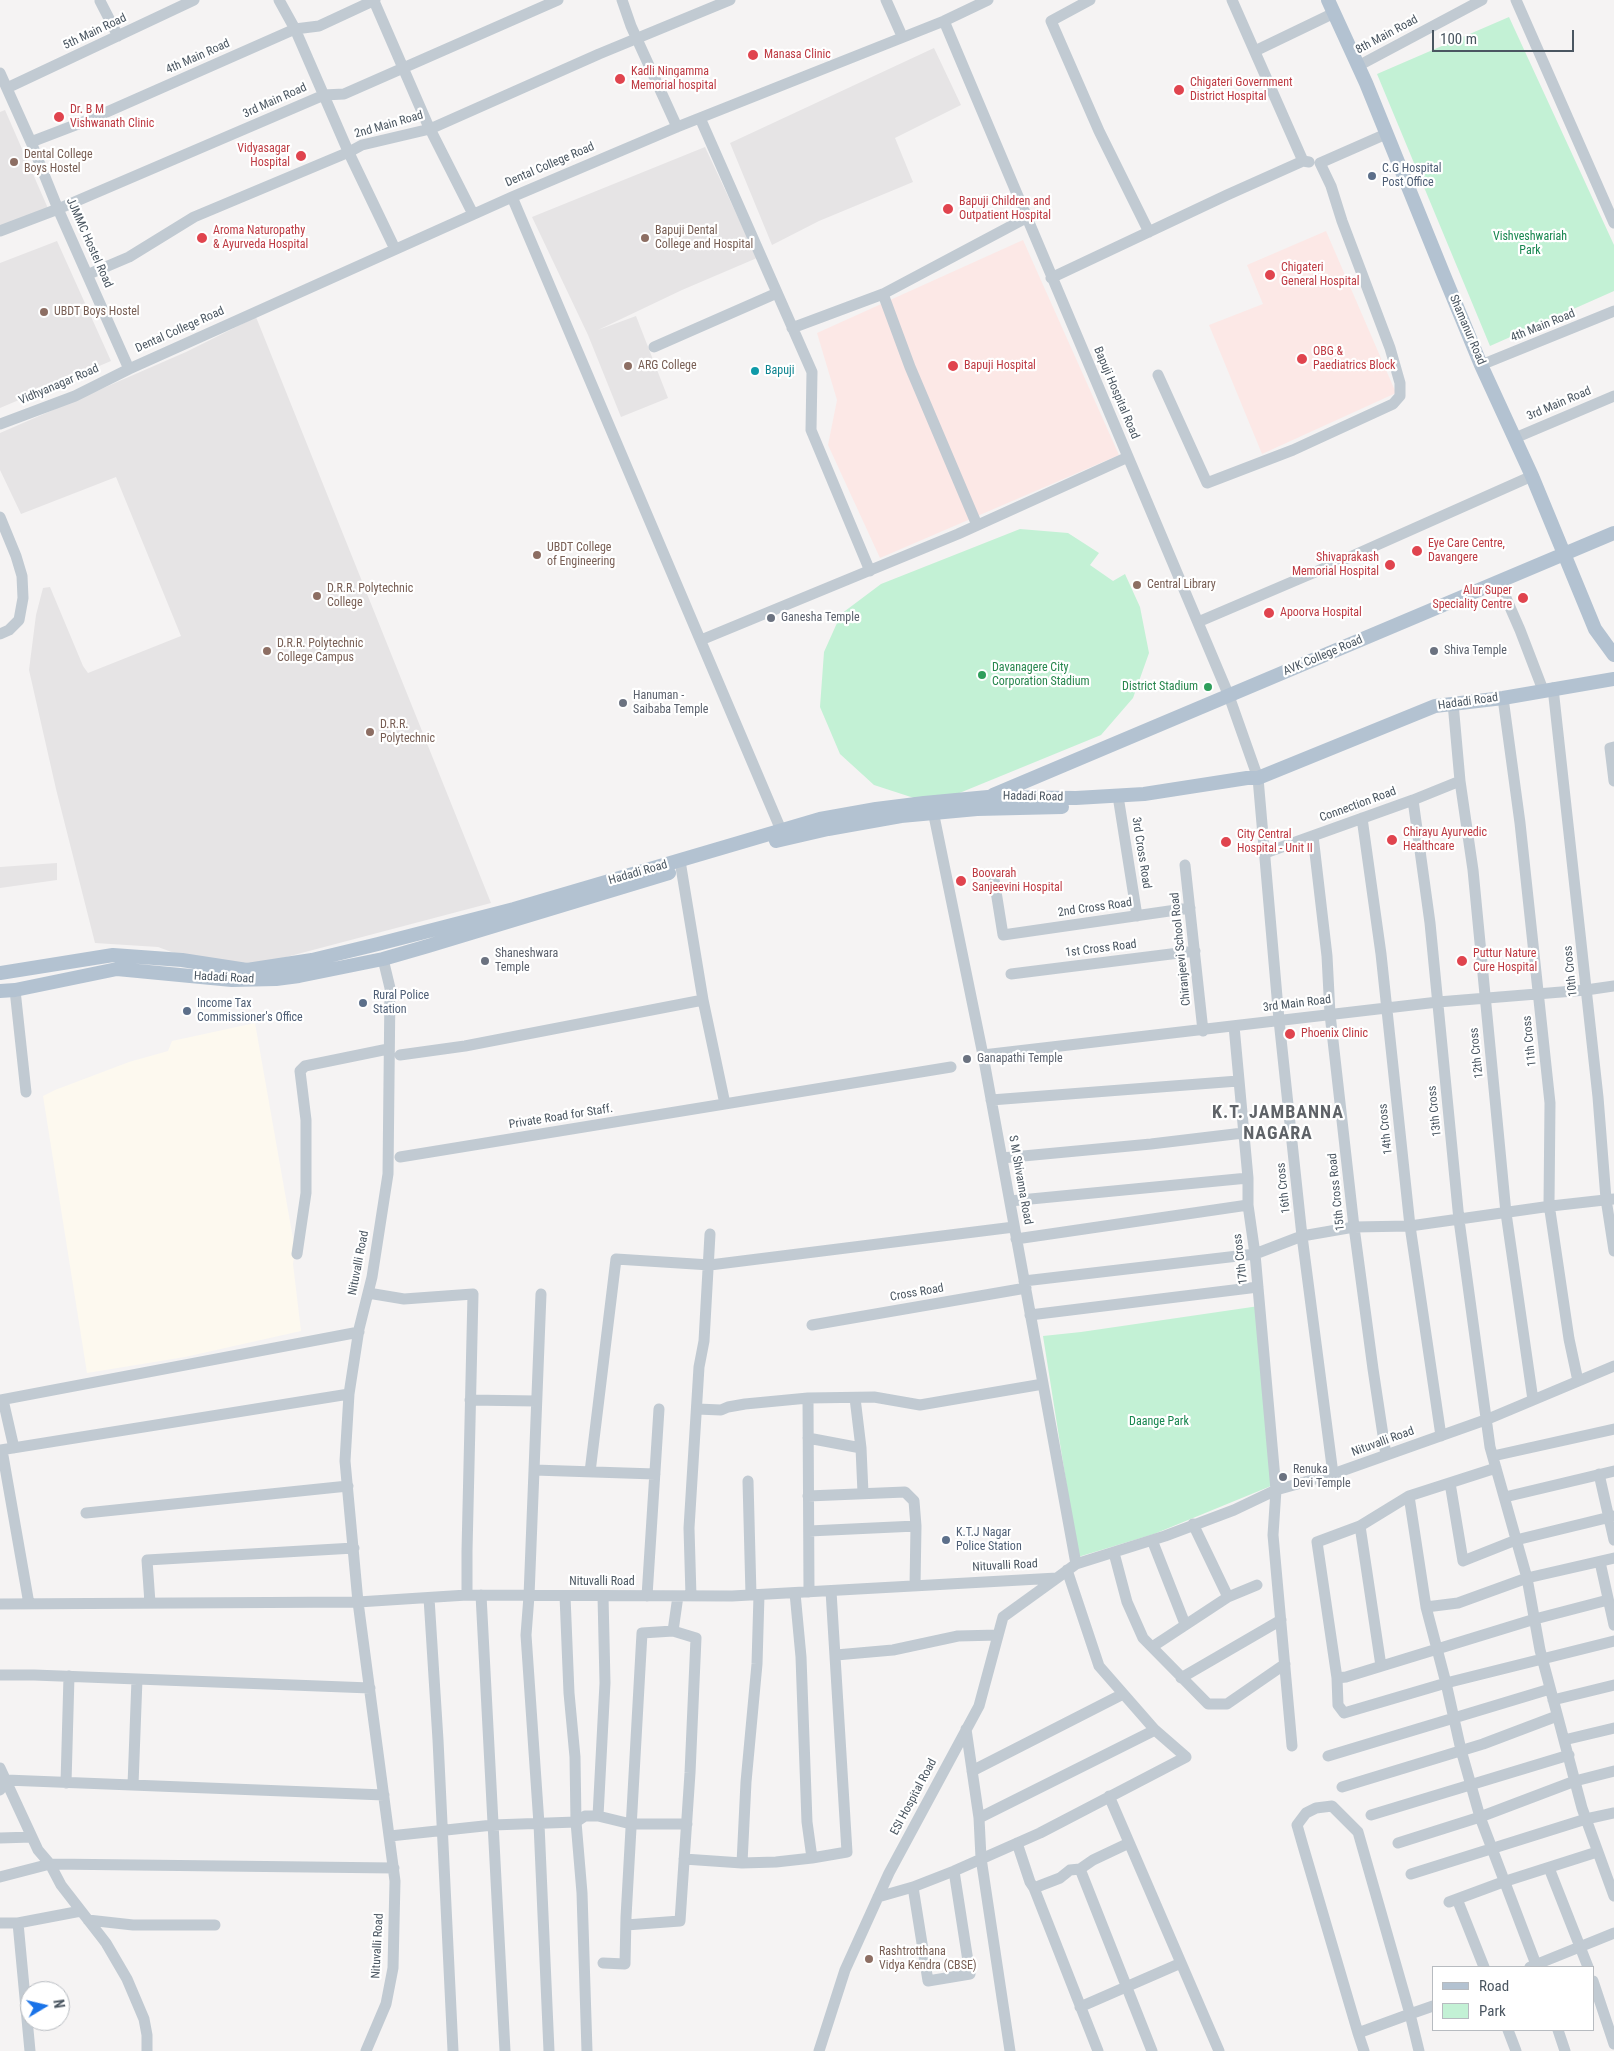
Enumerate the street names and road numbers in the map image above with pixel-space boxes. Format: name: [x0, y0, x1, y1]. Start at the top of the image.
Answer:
street label: 5th Main Road: [61, 11, 129, 53]
street label: 8th Main Road: [1353, 13, 1421, 57]
street label: 4th Main Road: [164, 37, 232, 77]
street label: 3rd Main Road: [241, 81, 309, 121]
street label: 2nd Main Road: [353, 108, 425, 142]
street label: Dental College Road: [503, 140, 597, 190]
street label: JJMMC Hostel Road: [63, 196, 115, 290]
street label: Shamanur Road: [1446, 293, 1488, 367]
street label: Dental College Road: [133, 304, 227, 356]
street label: 4th Main Road: [1509, 307, 1577, 345]
street label: Bapuji Hospital Road: [1090, 345, 1142, 441]
street label: Vidhyanagar Road: [17, 362, 101, 408]
street label: 3rd Main Road: [1525, 384, 1593, 424]
street label: AVK College Road: [1281, 633, 1365, 679]
street label: Hadadi Road: [1437, 691, 1499, 713]
street label: Connection Road: [1318, 784, 1398, 826]
street label: Hadadi Road: [1003, 789, 1063, 805]
street label: 3rd Cross Road: [1128, 816, 1154, 890]
street label: Hadadi Road: [607, 858, 669, 888]
street label: Chiranjeevi School Road: [1168, 892, 1194, 1006]
street label: 2nd Cross Road: [1057, 896, 1133, 920]
street label: 1st Cross Road: [1064, 937, 1138, 961]
street label: 10th Cross: [1561, 945, 1581, 997]
street label: Hadadi Road: [193, 969, 255, 987]
street label: 3rd Main Road: [1262, 993, 1332, 1015]
street label: 11th Cross: [1520, 1015, 1540, 1067]
street label: 12th Cross: [1467, 1027, 1487, 1079]
street label: 13th Cross: [1425, 1085, 1445, 1137]
street label: Private Road for Staff.: [508, 1102, 614, 1132]
street label: 14th Cross: [1376, 1103, 1396, 1155]
street label: S M Shivanna Road: [1005, 1134, 1035, 1226]
street label: 15th Cross Road: [1326, 1152, 1348, 1232]
street label: 16th Cross: [1274, 1162, 1294, 1214]
street label: Nituvalli Road: [346, 1230, 372, 1296]
street label: 17th Cross: [1231, 1233, 1251, 1285]
street label: Cross Road: [889, 1281, 945, 1305]
street label: Nituvalli Road: [1350, 1424, 1416, 1460]
street label: Nituvalli Road: [972, 1557, 1038, 1575]
street label: Nituvalli Road: [569, 1575, 635, 1589]
street label: ESI Hospital Road: [888, 1756, 940, 1838]
street label: Nituvalli Road: [369, 1913, 387, 1979]

